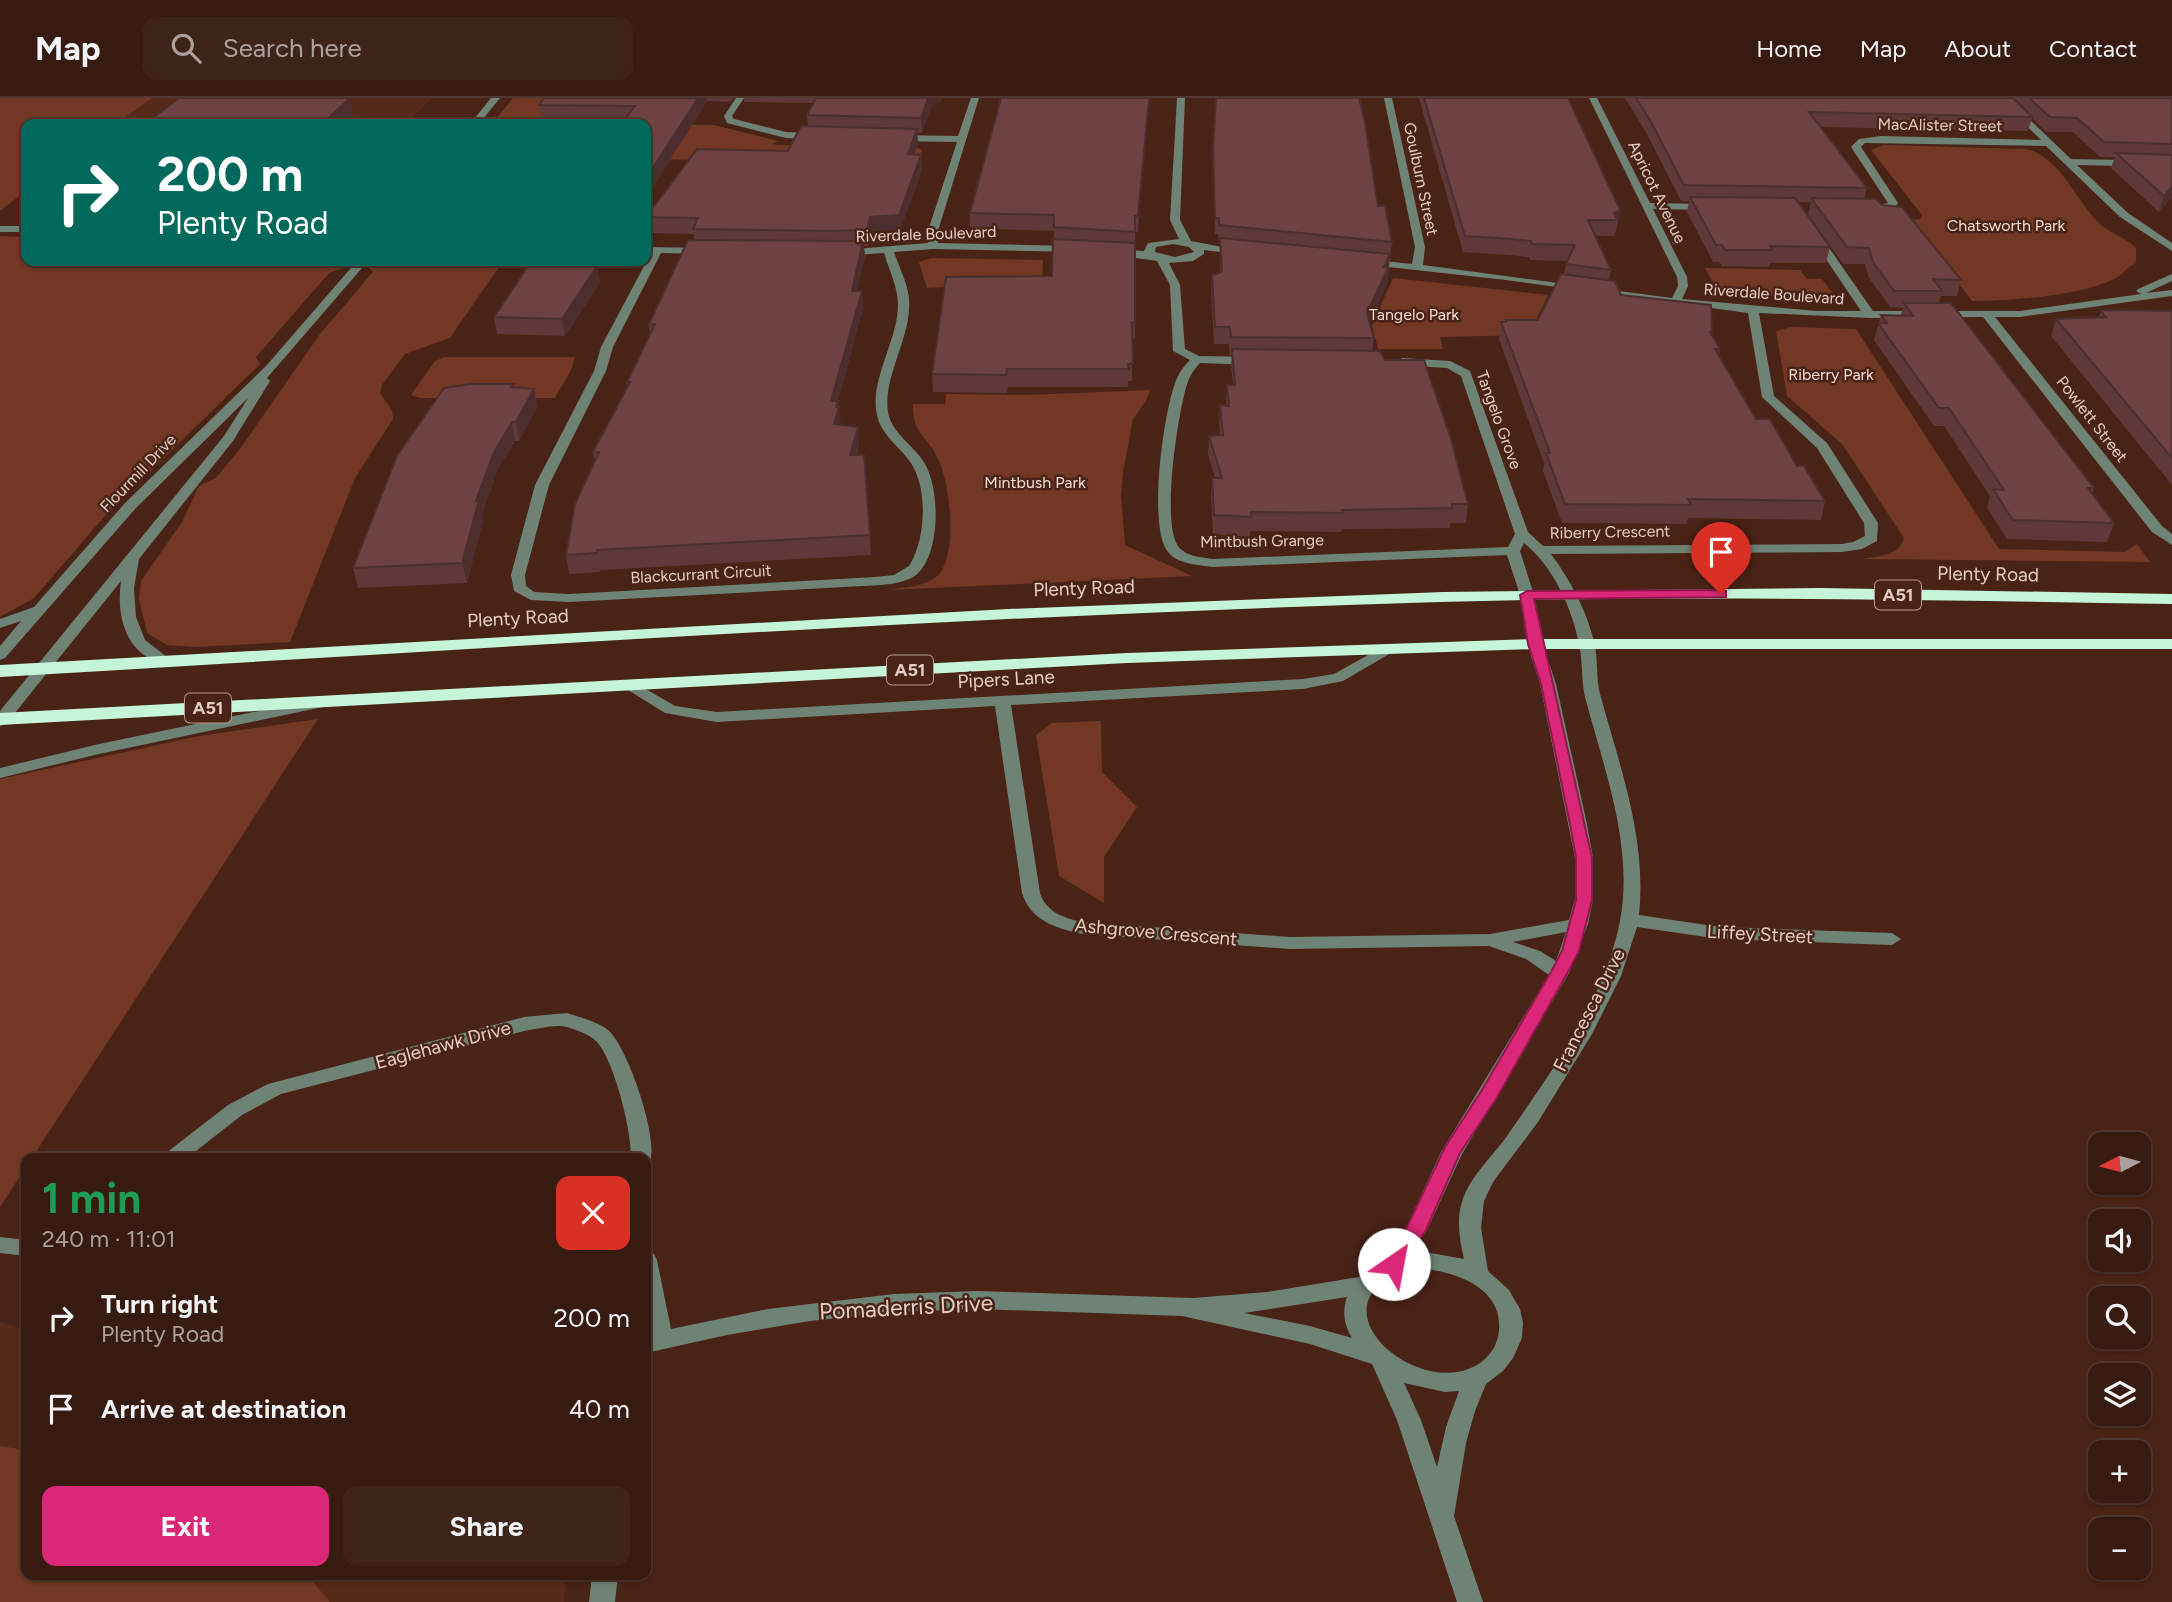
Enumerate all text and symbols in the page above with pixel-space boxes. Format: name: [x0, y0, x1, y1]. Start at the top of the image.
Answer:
search box: [143, 17, 633, 80]
text: Map: [35, 29, 101, 68]
icon: search: [167, 29, 205, 67]
text: Search here: [223, 32, 362, 64]
text: Home: [1756, 34, 1822, 63]
text: Map: [1860, 34, 1906, 63]
text: About: [1944, 34, 2011, 63]
text: Contact: [2049, 34, 2137, 63]
street label: MacAlister Street: [1877, 114, 2003, 136]
street label: Goulburn Street: [1400, 121, 1442, 237]
street label: Apricot Avenue: [1624, 138, 1690, 246]
text: 200 m: [157, 144, 303, 203]
icon: right: [42, 147, 133, 238]
text: Plenty Road: [157, 204, 328, 242]
park label: Chatsworth Park: [1947, 216, 2066, 235]
street label: Riverdale Boulevard: [855, 222, 997, 246]
street label: Riverdale Boulevard: [1703, 280, 1845, 308]
park label: Tangelo Park: [1369, 305, 1459, 324]
park label: Riberry Park: [1788, 365, 1874, 384]
street label: Tangelo Grove: [1472, 368, 1526, 472]
street label: Powlett Street: [2053, 372, 2131, 466]
street label: Flourmill Drive: [96, 430, 180, 516]
park label: Mintbush Park: [984, 473, 1086, 492]
street label: Riberry Crescent: [1550, 521, 1670, 543]
pin: [1691, 522, 1751, 594]
street label: Mintbush Grange: [1200, 530, 1324, 552]
icon: arrive: [1702, 533, 1740, 571]
street label: Blackcurrant Circuit: [630, 561, 772, 587]
street label: Plenty Road: [1937, 562, 2039, 586]
street label: Plenty Road: [1033, 575, 1135, 601]
road number: A51: [1875, 580, 1921, 610]
street label: Plenty Road: [467, 604, 569, 632]
road number: A51: [887, 656, 933, 684]
street label: Pipers Lane: [957, 665, 1055, 693]
road number: A51: [185, 694, 231, 722]
street label: Ashgrove Crescent: [1074, 913, 1238, 951]
street label: Liffey Street: [1706, 920, 1814, 948]
street label: Francesca Drive: [1548, 945, 1630, 1075]
street label: Eaglehawk Drive: [373, 1016, 513, 1074]
north arrow: [2088, 1132, 2151, 1195]
map controls: [2088, 1132, 2151, 1580]
text: 1 min: [42, 1173, 141, 1224]
button: close: [556, 1176, 630, 1250]
button: sound: [2088, 1209, 2151, 1272]
text: 240 m · 11:01: [42, 1225, 175, 1253]
position arrow: [1357, 1227, 1431, 1301]
button: search: [2088, 1286, 2151, 1349]
text: Turn right: [101, 1288, 218, 1320]
street label: Pomaderris Drive: [818, 1288, 994, 1326]
icon: right: [42, 1299, 80, 1337]
text: 200 m: [554, 1302, 630, 1334]
text: Plenty Road: [101, 1320, 224, 1348]
button: layers: [2088, 1363, 2151, 1426]
icon: arrive: [42, 1390, 80, 1428]
text: Arrive at destination: [101, 1393, 346, 1425]
text: 40 m: [569, 1393, 630, 1425]
button: +: [2088, 1440, 2151, 1503]
button: Exit: [42, 1486, 329, 1566]
button: Share: [343, 1486, 630, 1566]
button: −: [2088, 1517, 2151, 1580]

